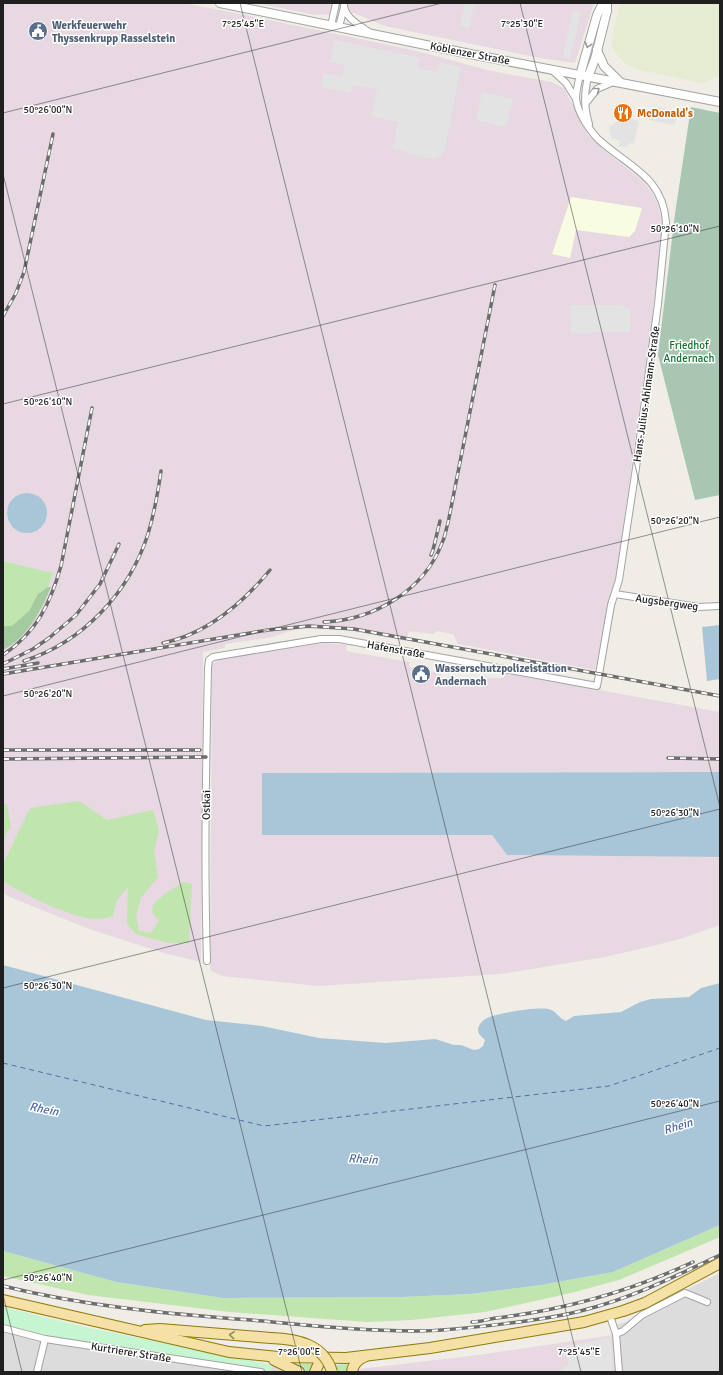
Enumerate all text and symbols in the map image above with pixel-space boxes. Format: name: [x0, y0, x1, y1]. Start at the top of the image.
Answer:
text: 7°25'45"E: [222, 18, 264, 30]
text: 7°25'30"E: [501, 18, 543, 30]
place label: Werkfeuerwehr Thyssenkrupp Rasselstein: [52, 19, 175, 45]
public building icon: Werkfeuerwehr Thyssenkrupp Rasselstein: [27, 20, 49, 42]
street label: Koblenzer Straße: [429, 39, 511, 68]
one-way arrow: [584, 41, 593, 48]
one-way arrow: [592, 88, 599, 95]
restaurant icon: McDonald's: [612, 102, 634, 124]
text: 50°26'00"N: [24, 104, 72, 116]
place label: McDonald's: [637, 107, 693, 120]
text: 50°26'10"N: [651, 223, 699, 235]
street label: Hans-Julius-Ahlmann-Straße: [631, 325, 662, 463]
park label: Friedhof Andernach: [664, 339, 714, 365]
text: 50°26'10"N: [24, 396, 72, 408]
text: 50°26'20"N: [651, 515, 699, 527]
street label: Augsbergweg: [635, 592, 699, 613]
street label: Hafenstraße: [366, 638, 426, 661]
place label: Wasserschutzpolizeistation Andernach: [435, 662, 567, 688]
public building icon: Wasserschutzpolizeistation Andernach: [410, 663, 432, 685]
text: 50°26'20"N: [24, 688, 72, 700]
street label: Ostkai: [200, 790, 213, 820]
text: 50°26'30"N: [651, 807, 699, 819]
text: 50°26'30"N: [24, 980, 72, 992]
text: 50°26'40"N: [651, 1098, 699, 1110]
water label: Rhein: [28, 1099, 60, 1120]
water label: Rhein: [662, 1115, 695, 1138]
water label: Rhein: [348, 1151, 379, 1168]
text: 50°26'40"N: [24, 1272, 72, 1284]
one-way arrow: [229, 1330, 235, 1339]
street label: Kurtrierer Straße: [90, 1340, 172, 1365]
text: 7°26'00"E: [278, 1346, 320, 1358]
text: 7°25'45"E: [558, 1346, 600, 1358]

